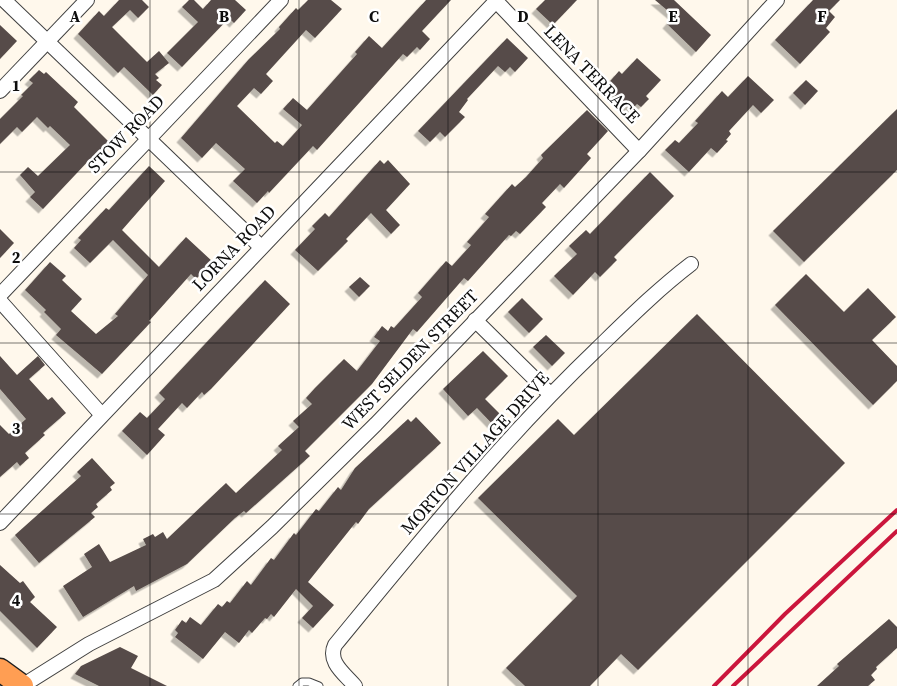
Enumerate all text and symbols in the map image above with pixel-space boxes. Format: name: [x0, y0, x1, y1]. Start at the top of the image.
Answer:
text: A: [70, 5, 81, 27]
text: B: [219, 5, 230, 27]
text: C: [369, 5, 379, 27]
text: D: [517, 5, 529, 27]
text: E: [668, 5, 678, 27]
text: F: [817, 5, 827, 27]
street label: LENA TERRACE: [539, 19, 646, 129]
text: 1: [12, 74, 20, 96]
street label: STOW ROAD: [82, 89, 170, 179]
street label: LORNA ROAD: [186, 199, 281, 296]
text: 2: [12, 246, 21, 268]
street label: WEST SELDEN STREET: [336, 284, 484, 436]
street label: MORTON VILLAGE DRIVE: [395, 366, 555, 539]
text: 3: [12, 417, 21, 439]
text: 4: [12, 589, 21, 611]

